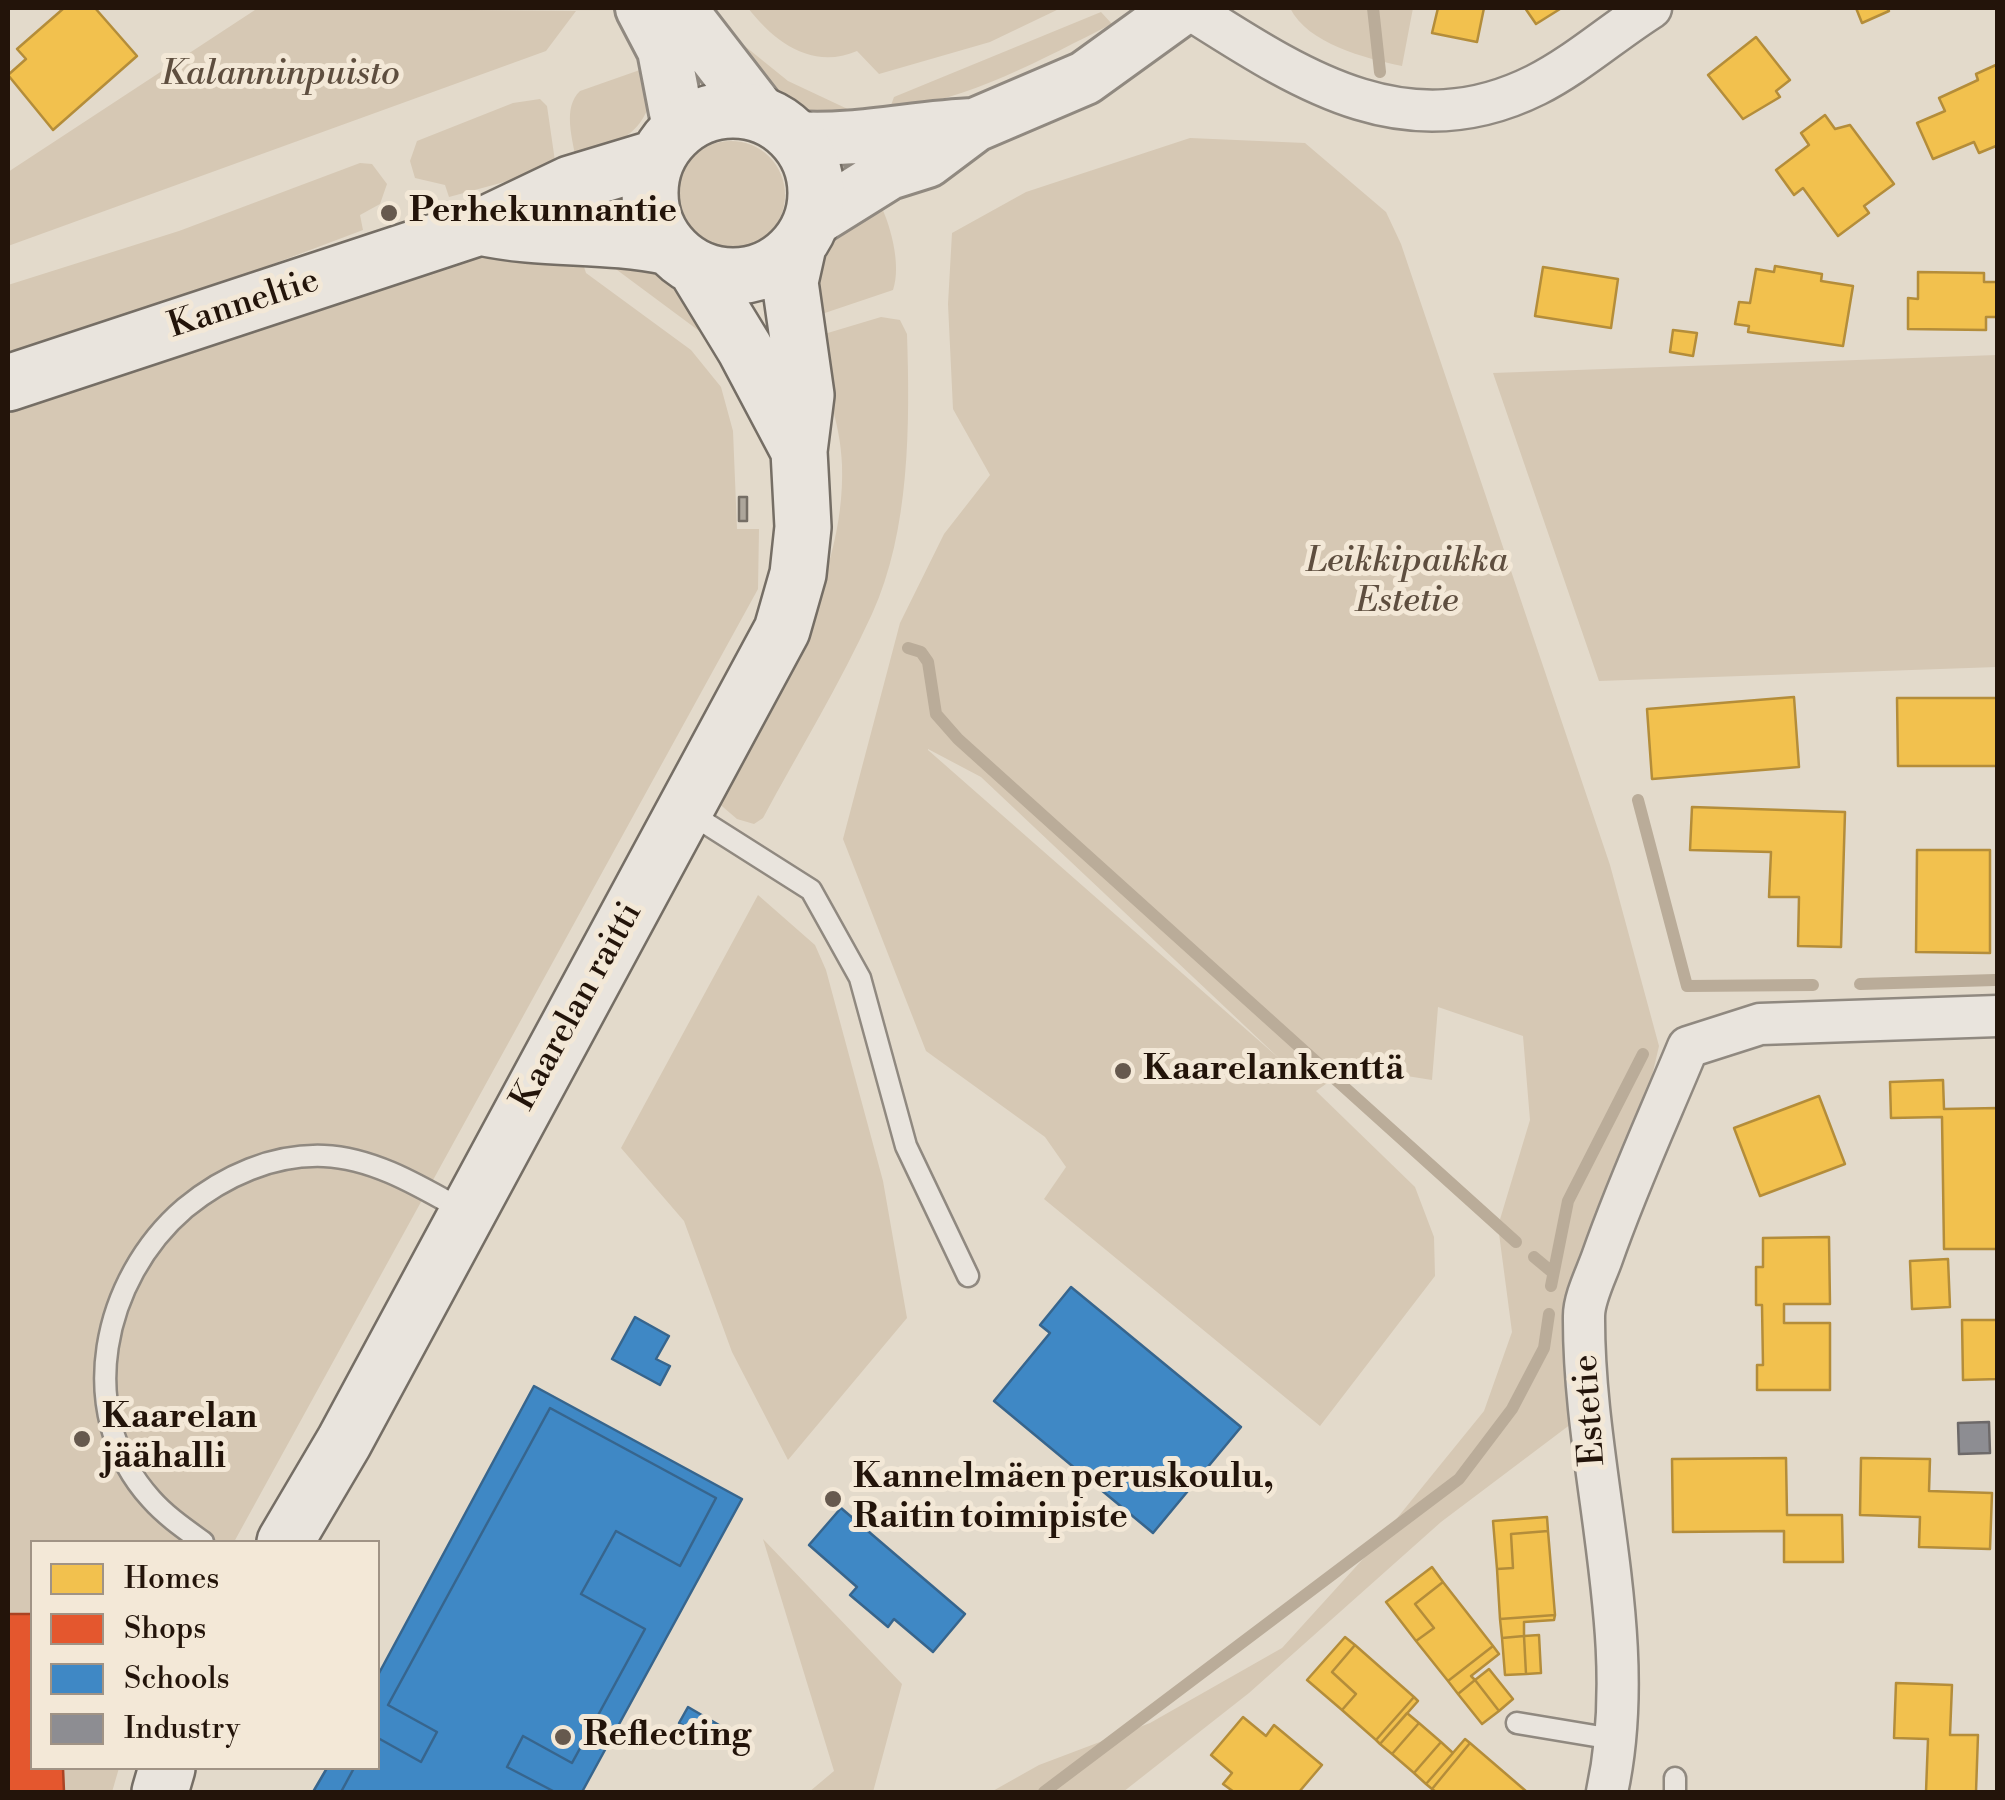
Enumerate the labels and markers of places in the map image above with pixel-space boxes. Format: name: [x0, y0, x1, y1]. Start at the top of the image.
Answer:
place label: Perhekunnantie: [409, 192, 677, 234]
marker: Perhekunnantie: [378, 202, 400, 224]
place label: Kaarelankenttä: [1143, 1050, 1404, 1092]
marker: Kaarelankenttä: [1112, 1060, 1134, 1082]
place label: Kaarelan jäähalli: [102, 1398, 257, 1480]
marker: Kaarelan jäähalli: [71, 1428, 93, 1450]
place label: Kannelmäen peruskoulu, Raitin toimipiste: [853, 1458, 1274, 1540]
marker: Kannelmäen peruskoulu, Raitin toimipiste: [822, 1488, 844, 1510]
place label: Reflecting: [583, 1716, 751, 1758]
marker: Reflecting: [552, 1726, 574, 1748]

